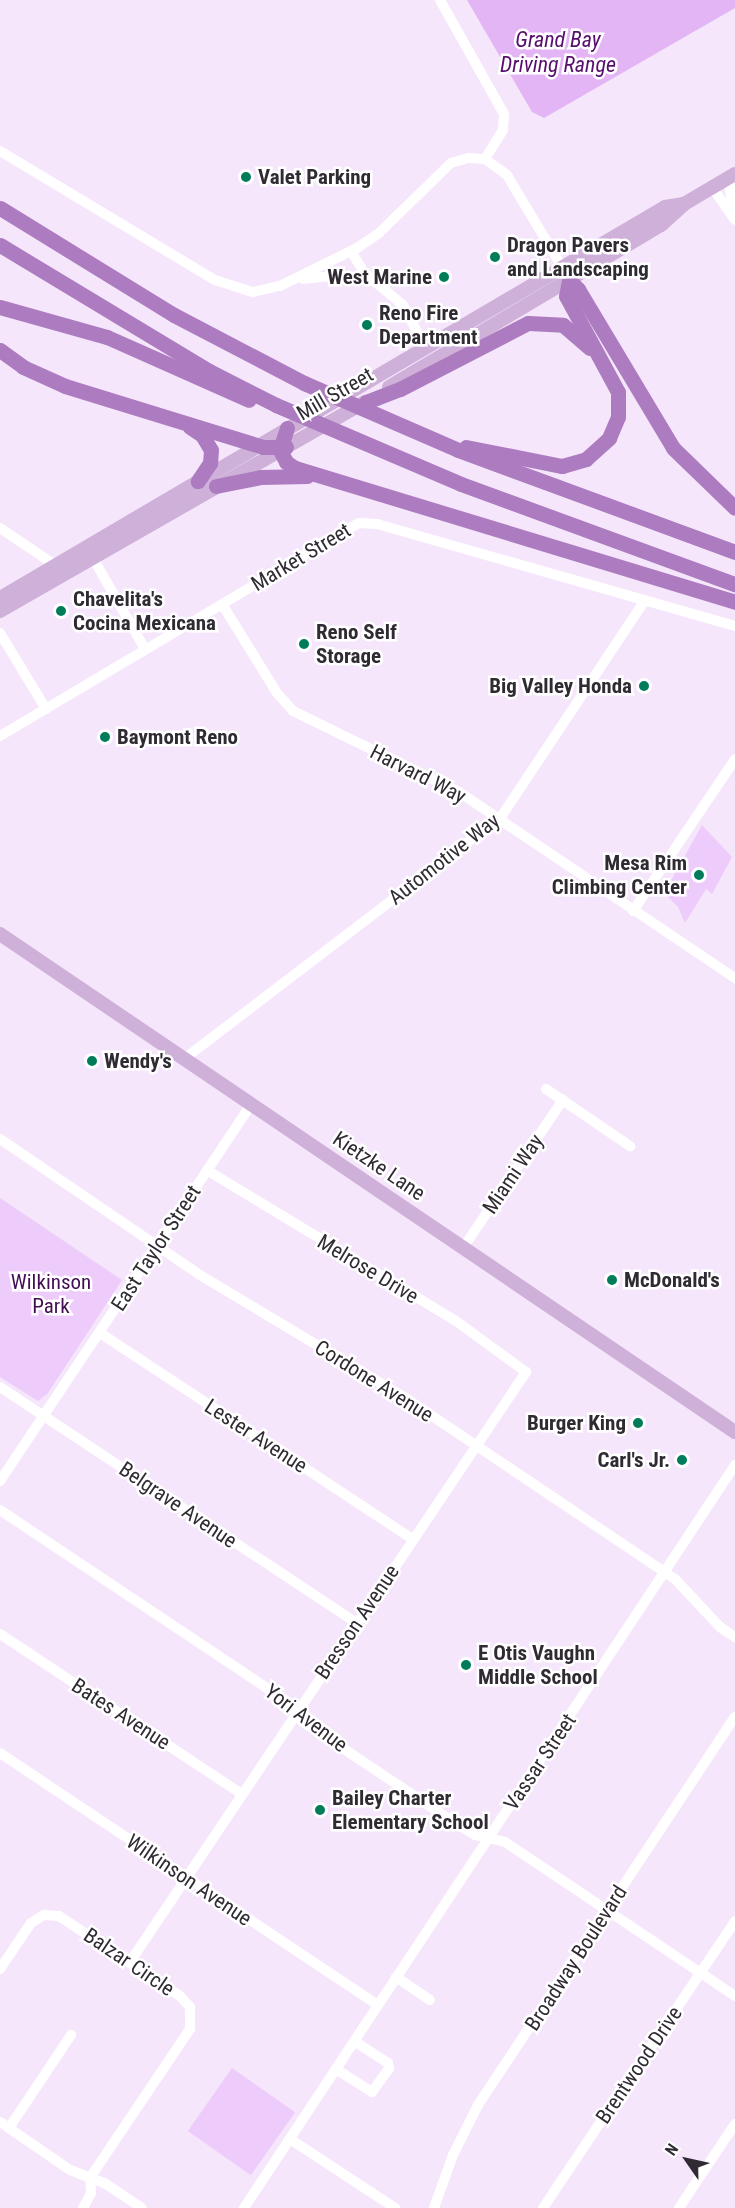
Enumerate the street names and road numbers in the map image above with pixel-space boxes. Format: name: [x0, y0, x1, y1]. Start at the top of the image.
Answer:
street label: Mill Street: [292, 362, 378, 426]
street label: Market Street: [247, 517, 355, 597]
street label: Harvard Way: [366, 739, 470, 809]
street label: Automotive Way: [383, 808, 505, 910]
street label: Kietzke Lane: [328, 1126, 430, 1206]
street label: Miami Way: [477, 1129, 549, 1219]
street label: East Taylor Street: [106, 1180, 206, 1316]
street label: Melrose Drive: [313, 1229, 423, 1309]
street label: Cordone Avenue: [310, 1335, 438, 1427]
street label: Lester Avenue: [200, 1394, 312, 1478]
street label: Belgrave Avenue: [114, 1456, 242, 1554]
street label: Bresson Avenue: [309, 1560, 405, 1684]
street label: Bates Avenue: [67, 1673, 175, 1755]
street label: Yori Avenue: [260, 1679, 352, 1757]
street label: Vassar Street: [499, 1709, 581, 1815]
street label: Wilkinson Avenue: [122, 1829, 256, 1931]
street label: Broadway Boulevard: [520, 1881, 632, 2035]
street label: Balzar Circle: [79, 1922, 179, 2002]
street label: Brentwood Drive: [591, 2002, 687, 2128]

